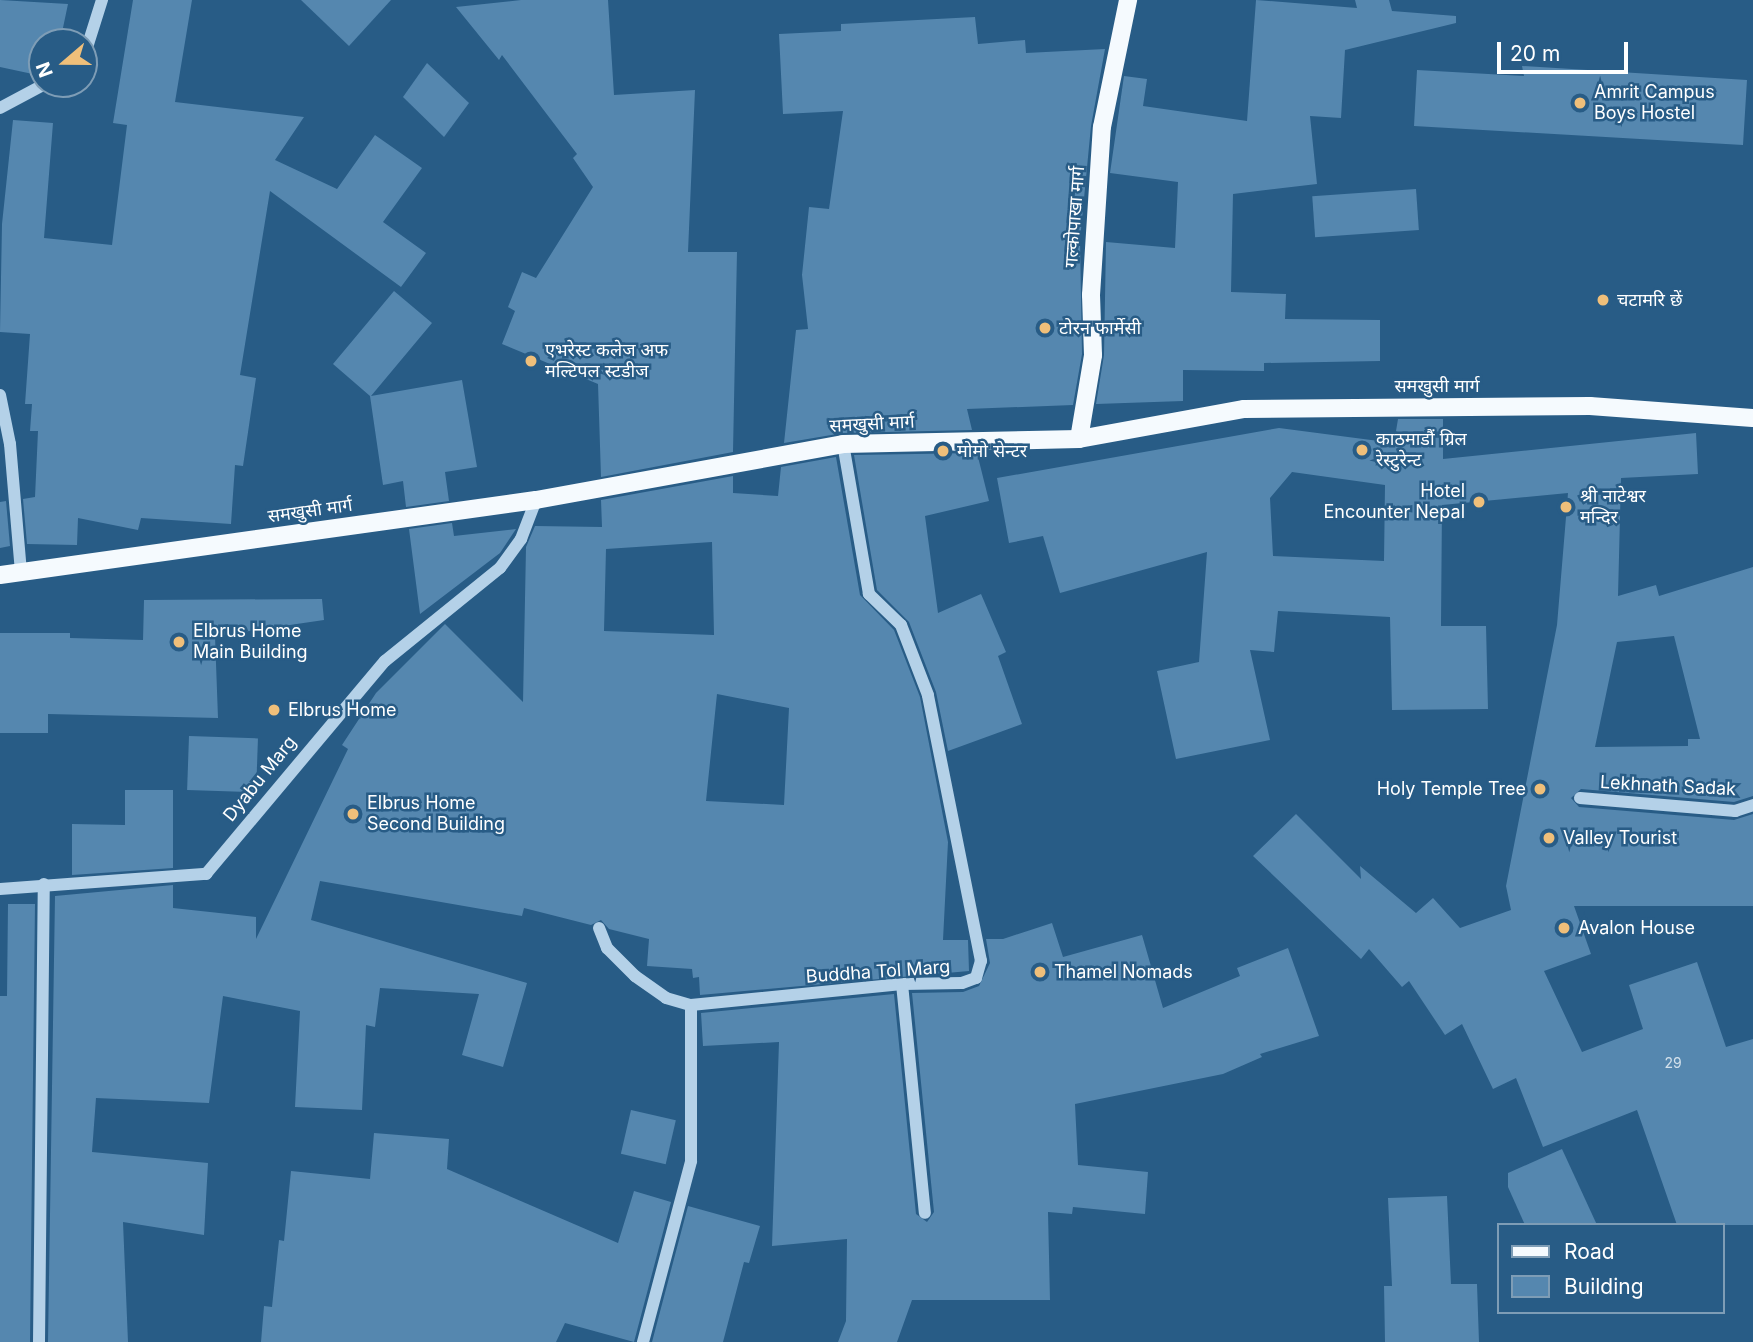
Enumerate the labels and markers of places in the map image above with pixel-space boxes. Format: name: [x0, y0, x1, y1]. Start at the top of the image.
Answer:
place label: Amrit Campus Boys Hostel: [1594, 82, 1715, 124]
marker: Amrit Campus Boys Hostel: [1572, 95, 1588, 111]
place label: चटामरि छें: [1617, 289, 1683, 311]
marker: चटामरि छें: [1595, 292, 1611, 308]
place label: टोरन फार्मेसी: [1059, 317, 1141, 339]
marker: टोरन फार्मेसी: [1037, 320, 1053, 336]
place label: एभरेस्ट कलेज अफ मल्टिपल स्टडीज: [545, 340, 668, 382]
marker: एभरेस्ट कलेज अफ मल्टिपल स्टडीज: [523, 353, 539, 369]
place label: काठमाडौं ग्रिल रेस्टुरेन्ट: [1376, 429, 1467, 472]
place label: मोमो सेन्टर: [957, 440, 1027, 462]
marker: काठमाडौं ग्रिल रेस्टुरेन्ट: [1354, 442, 1370, 458]
marker: मोमो सेन्टर: [935, 443, 951, 459]
place label: Hotel Encounter Nepal: [1323, 481, 1465, 524]
place label: श्री नाटेश्वर मन्दिर: [1580, 486, 1646, 528]
marker: Hotel Encounter Nepal: [1471, 494, 1487, 510]
marker: श्री नाटेश्वर मन्दिर: [1558, 499, 1574, 515]
place label: Elbrus Home Main Building: [193, 621, 308, 664]
marker: Elbrus Home Main Building: [171, 634, 187, 650]
place label: Elbrus Home: [288, 699, 397, 721]
marker: Elbrus Home: [266, 702, 282, 718]
place label: Holy Temple Tree: [1377, 778, 1526, 800]
marker: Holy Temple Tree: [1532, 781, 1548, 797]
place label: Elbrus Home Second Building: [367, 793, 505, 836]
marker: Elbrus Home Second Building: [345, 806, 361, 822]
place label: Valley Tourist: [1563, 827, 1677, 849]
marker: Valley Tourist: [1541, 830, 1557, 846]
place label: Avalon House: [1578, 917, 1695, 939]
marker: Avalon House: [1556, 920, 1572, 936]
place label: Thamel Nomads: [1054, 961, 1193, 983]
marker: Thamel Nomads: [1032, 964, 1048, 980]

